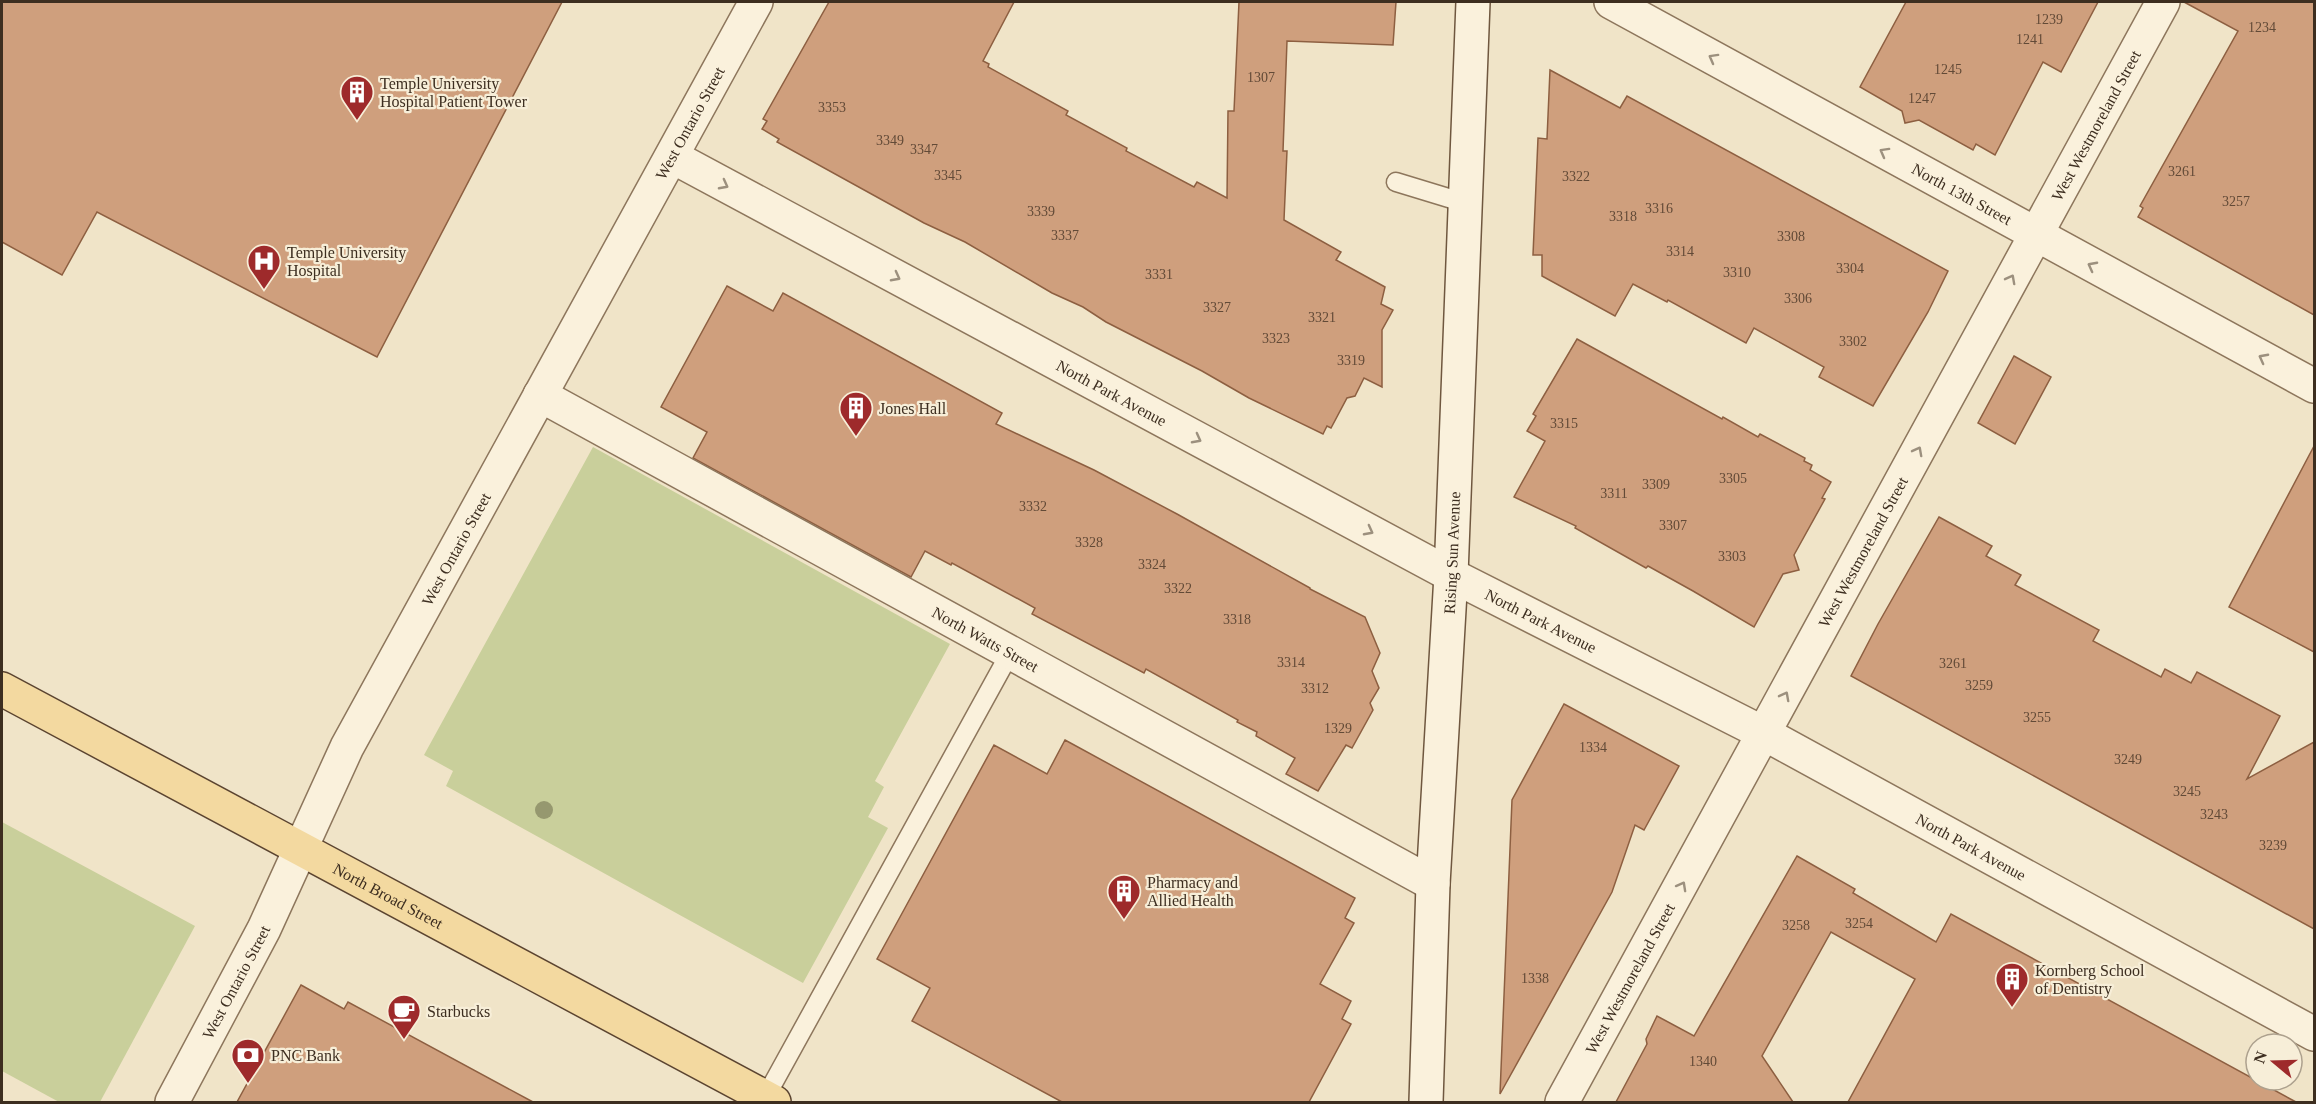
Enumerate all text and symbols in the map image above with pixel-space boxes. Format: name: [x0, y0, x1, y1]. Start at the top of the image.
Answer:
house number: 1239: [2035, 12, 2063, 27]
house number: 1234: [2248, 20, 2276, 35]
house number: 1241: [2016, 32, 2044, 47]
street label: West Westmoreland Street: [2048, 47, 2144, 204]
one-way arrow: [1709, 54, 1719, 65]
house number: 1245: [1934, 62, 1962, 77]
street label: West Ontario Street: [652, 63, 728, 182]
house number: 1307: [1247, 70, 1275, 85]
building icon: Temple University Hospital Patient Tower: [339, 74, 375, 121]
place label: Temple University Hospital Patient Tower: [380, 75, 528, 111]
house number: 1247: [1908, 91, 1936, 106]
house number: 3353: [818, 100, 846, 115]
house number: 3349: [876, 133, 904, 148]
house number: 3347: [910, 142, 938, 157]
one-way arrow: [1879, 148, 1890, 159]
street label: North 13th Street: [1909, 160, 2015, 229]
house number: 3261: [2168, 164, 2196, 179]
house number: 3345: [934, 168, 962, 183]
house number: 3322: [1562, 169, 1590, 184]
one-way arrow: [718, 178, 728, 189]
house number: 3257: [2222, 194, 2250, 209]
house number: 3316: [1645, 201, 1673, 216]
house number: 3339: [1027, 204, 1055, 219]
house number: 3318: [1609, 209, 1637, 224]
house number: 3337: [1051, 228, 1079, 243]
house number: 3308: [1777, 229, 1805, 244]
hospital icon: Temple University Hospital: [246, 243, 282, 290]
place label: Temple University Hospital: [287, 244, 406, 280]
house number: 3314: [1666, 244, 1694, 259]
house number: 3304: [1836, 261, 1864, 276]
one-way arrow: [2087, 262, 2098, 273]
house number: 3310: [1723, 265, 1751, 280]
house number: 3331: [1145, 267, 1173, 282]
one-way arrow: [890, 270, 900, 281]
one-way arrow: [2004, 275, 2015, 285]
house number: 3306: [1784, 291, 1812, 306]
house number: 3327: [1203, 300, 1231, 315]
house number: 3321: [1308, 310, 1336, 325]
house number: 3323: [1262, 331, 1290, 346]
house number: 3302: [1839, 334, 1867, 349]
house number: 3319: [1337, 353, 1365, 368]
one-way arrow: [2259, 354, 2269, 365]
street label: North Park Avenue: [1054, 357, 1169, 430]
building icon: Jones Hall: [838, 390, 874, 437]
place label: Jones Hall: [879, 400, 947, 417]
house number: 3315: [1550, 416, 1578, 431]
one-way arrow: [1191, 432, 1201, 443]
one-way arrow: [1911, 446, 1922, 457]
house number: 3305: [1719, 471, 1747, 486]
street label: West Westmoreland Street: [1815, 473, 1911, 630]
house number: 3309: [1642, 477, 1670, 492]
house number: 3311: [1600, 486, 1628, 501]
street label: West Ontario Street: [418, 489, 494, 608]
street label: Rising Sun Avenue: [1441, 491, 1463, 614]
house number: 3332: [1019, 499, 1047, 514]
house number: 3307: [1659, 518, 1687, 533]
one-way arrow: [1363, 524, 1373, 535]
house number: 3328: [1075, 535, 1103, 550]
house number: 3303: [1718, 549, 1746, 564]
house number: 3324: [1138, 557, 1166, 572]
house number: 3322: [1164, 581, 1192, 596]
street label: North Park Avenue: [1482, 586, 1599, 656]
street label: North Watts Street: [929, 604, 1042, 676]
house number: 3318: [1223, 612, 1251, 627]
house number: 3314: [1277, 655, 1305, 670]
house number: 3261: [1939, 656, 1967, 671]
house number: 3259: [1965, 678, 1993, 693]
house number: 3312: [1301, 681, 1329, 696]
one-way arrow: [1778, 692, 1789, 702]
house number: 3255: [2023, 710, 2051, 725]
house number: 1329: [1324, 721, 1352, 736]
house number: 1334: [1579, 740, 1607, 755]
house number: 3249: [2114, 752, 2142, 767]
house number: 3245: [2173, 784, 2201, 799]
house number: 3243: [2200, 807, 2228, 822]
street label: North Park Avenue: [1913, 810, 2029, 884]
house number: 3239: [2259, 838, 2287, 853]
street label: North Broad Street: [330, 860, 446, 933]
building icon: Pharmacy and Allied Health: [1106, 873, 1142, 920]
place label: Pharmacy and Allied Health: [1147, 874, 1238, 909]
one-way arrow: [1675, 881, 1686, 892]
street label: West Westmoreland Street: [1582, 900, 1678, 1057]
house number: 3254: [1845, 916, 1873, 931]
house number: 3258: [1782, 918, 1810, 933]
street label: West Ontario Street: [199, 922, 274, 1042]
building icon: Kornberg School of Dentistry: [1994, 961, 2030, 1008]
place label: Kornberg School of Dentistry: [2035, 962, 2145, 998]
house number: 1338: [1521, 971, 1549, 986]
cafe icon: Starbucks: [386, 993, 422, 1040]
place label: Starbucks: [427, 1003, 490, 1020]
north arrow: [2244, 1032, 2304, 1092]
bank icon: PNC Bank: [230, 1037, 266, 1084]
place label: PNC Bank: [271, 1047, 340, 1064]
text: N: [2250, 1049, 2270, 1066]
house number: 1340: [1689, 1054, 1717, 1069]

